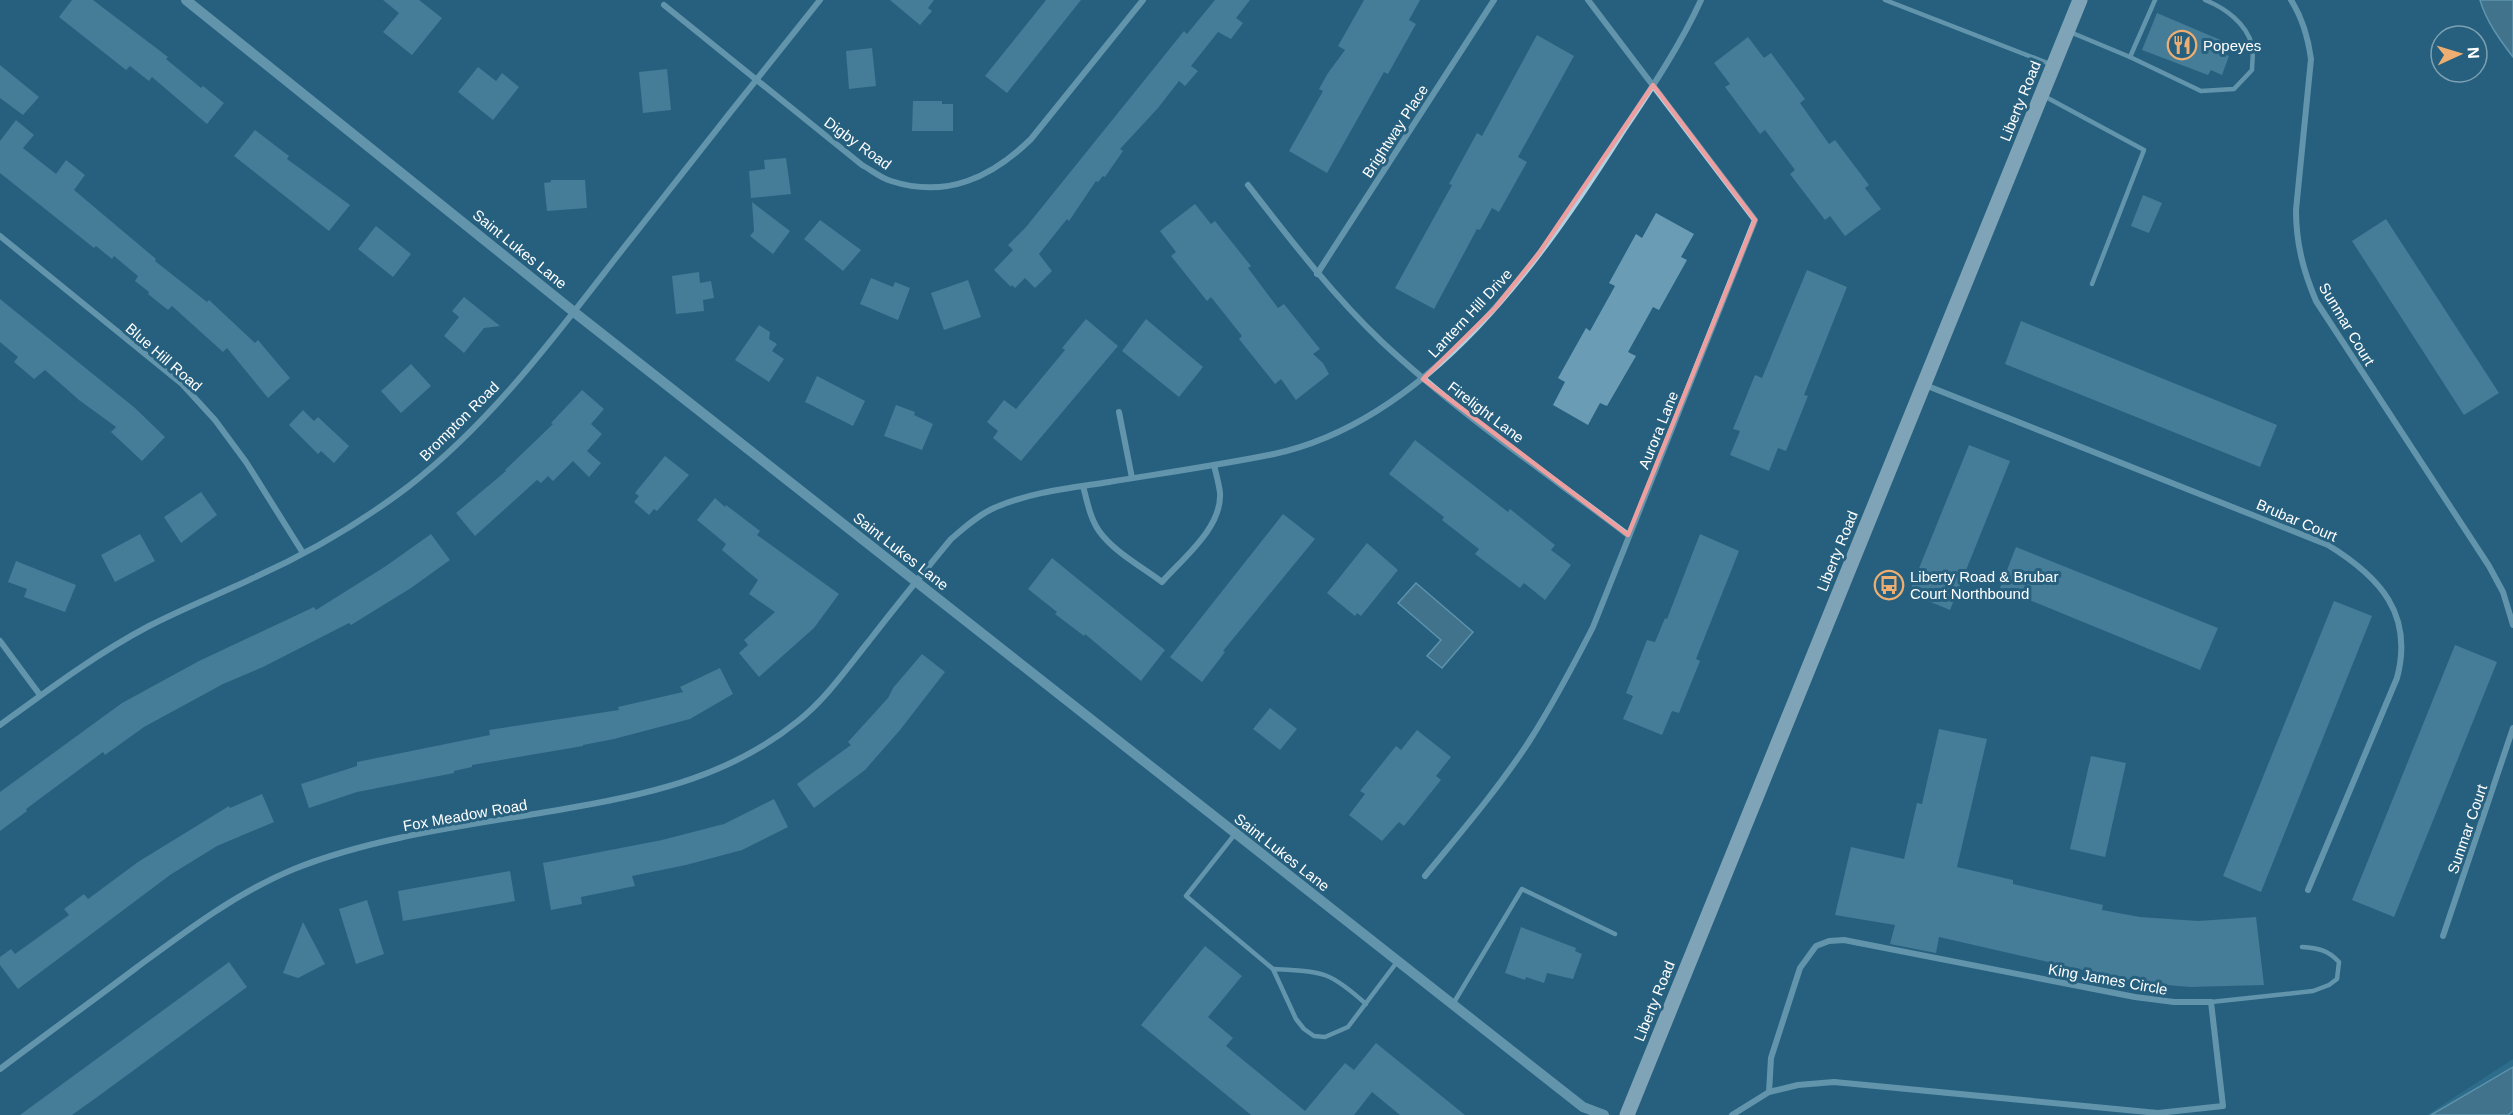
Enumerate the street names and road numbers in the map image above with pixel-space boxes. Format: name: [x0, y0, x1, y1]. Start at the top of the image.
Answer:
street label: Liberty Road: [1996, 58, 2044, 144]
street label: Brightway Place: [1359, 81, 1431, 181]
street label: Digby Road: [821, 113, 895, 173]
street label: Saint Lukes Lane: [470, 206, 570, 292]
street label: Lantern Hill Drive: [1425, 265, 1515, 361]
street label: Sunmar Court: [2316, 280, 2379, 369]
street label: Blue Hill Road: [123, 319, 205, 395]
street label: Brompton Road: [416, 378, 502, 464]
street label: Firelight Lane: [1445, 378, 1527, 446]
street label: Aurora Lane: [1635, 389, 1681, 471]
street label: Brubar Court: [2254, 495, 2341, 545]
street label: Liberty Road: [1813, 508, 1861, 594]
street label: Saint Lukes Lane: [850, 509, 952, 593]
street label: Sunmar Court: [2444, 781, 2491, 876]
street label: Fox Meadow Road: [402, 796, 528, 834]
street label: Saint Lukes Lane: [1231, 810, 1333, 894]
street label: Liberty Road: [1630, 958, 1678, 1044]
street label: King James Circle: [2047, 960, 2169, 998]

